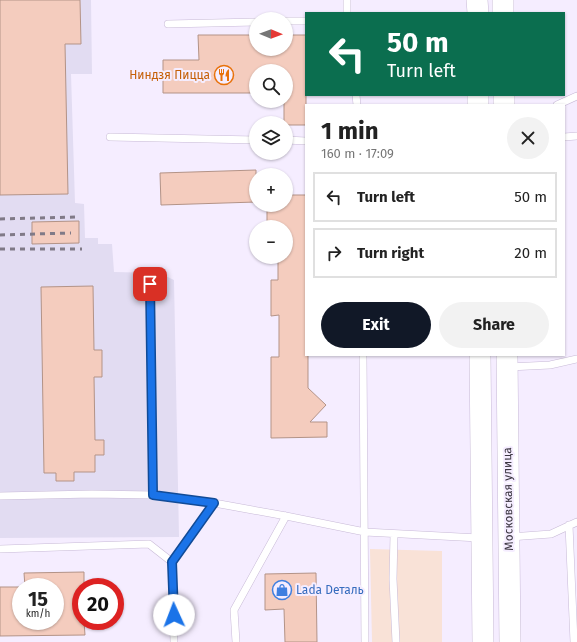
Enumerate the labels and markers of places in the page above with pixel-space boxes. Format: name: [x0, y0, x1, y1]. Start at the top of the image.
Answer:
restaurant icon: Ниндзя Пицца: [213, 64, 235, 86]
place label: Ниндзя Пицца: [129, 68, 210, 82]
pin: [133, 267, 167, 301]
shop icon: Lada Dеталь: [271, 579, 293, 601]
place label: Lada Dеталь: [296, 583, 364, 597]

